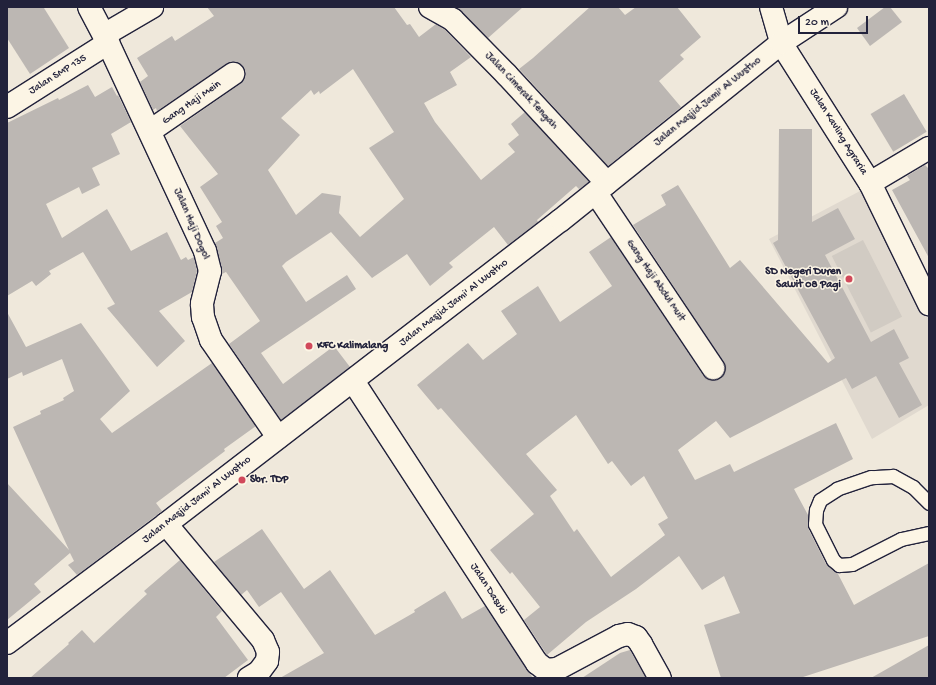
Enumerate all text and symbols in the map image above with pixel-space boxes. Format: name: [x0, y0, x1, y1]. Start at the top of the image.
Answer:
scale bar: [800, 8, 870, 34]
text: 20 m: [805, 16, 829, 30]
street label: Jalan Cimerak Tengah: [482, 50, 560, 132]
street label: Jalan SMP 135: [27, 52, 89, 98]
street label: Jalan Masjid Jami' Al Wustho: [652, 55, 764, 149]
street label: Gang Haji Mein: [160, 78, 224, 128]
street label: Jalan Kavling Agraria: [806, 86, 870, 178]
street label: Jalan Haji Dogol: [170, 186, 212, 262]
street label: Gang Haji Abdul Muit: [623, 237, 687, 325]
street label: Jalan Masjid Jami' Al Wustho: [397, 256, 511, 350]
place label: SD Negeri Duren Sawit 08 Pagi: [765, 266, 841, 292]
marker: SD Negeri Duren Sawit 08 Pagi: [844, 274, 854, 284]
place label: KFC Kalimalang: [317, 339, 388, 353]
marker: KFC Kalimalang: [304, 341, 314, 351]
street label: Jalan Masjid Jami' Al Wustho: [140, 453, 254, 547]
place label: Sbr. TDP: [250, 473, 288, 487]
marker: Sbr. TDP: [237, 475, 247, 485]
street label: Jalan Dasuki: [467, 561, 509, 617]

